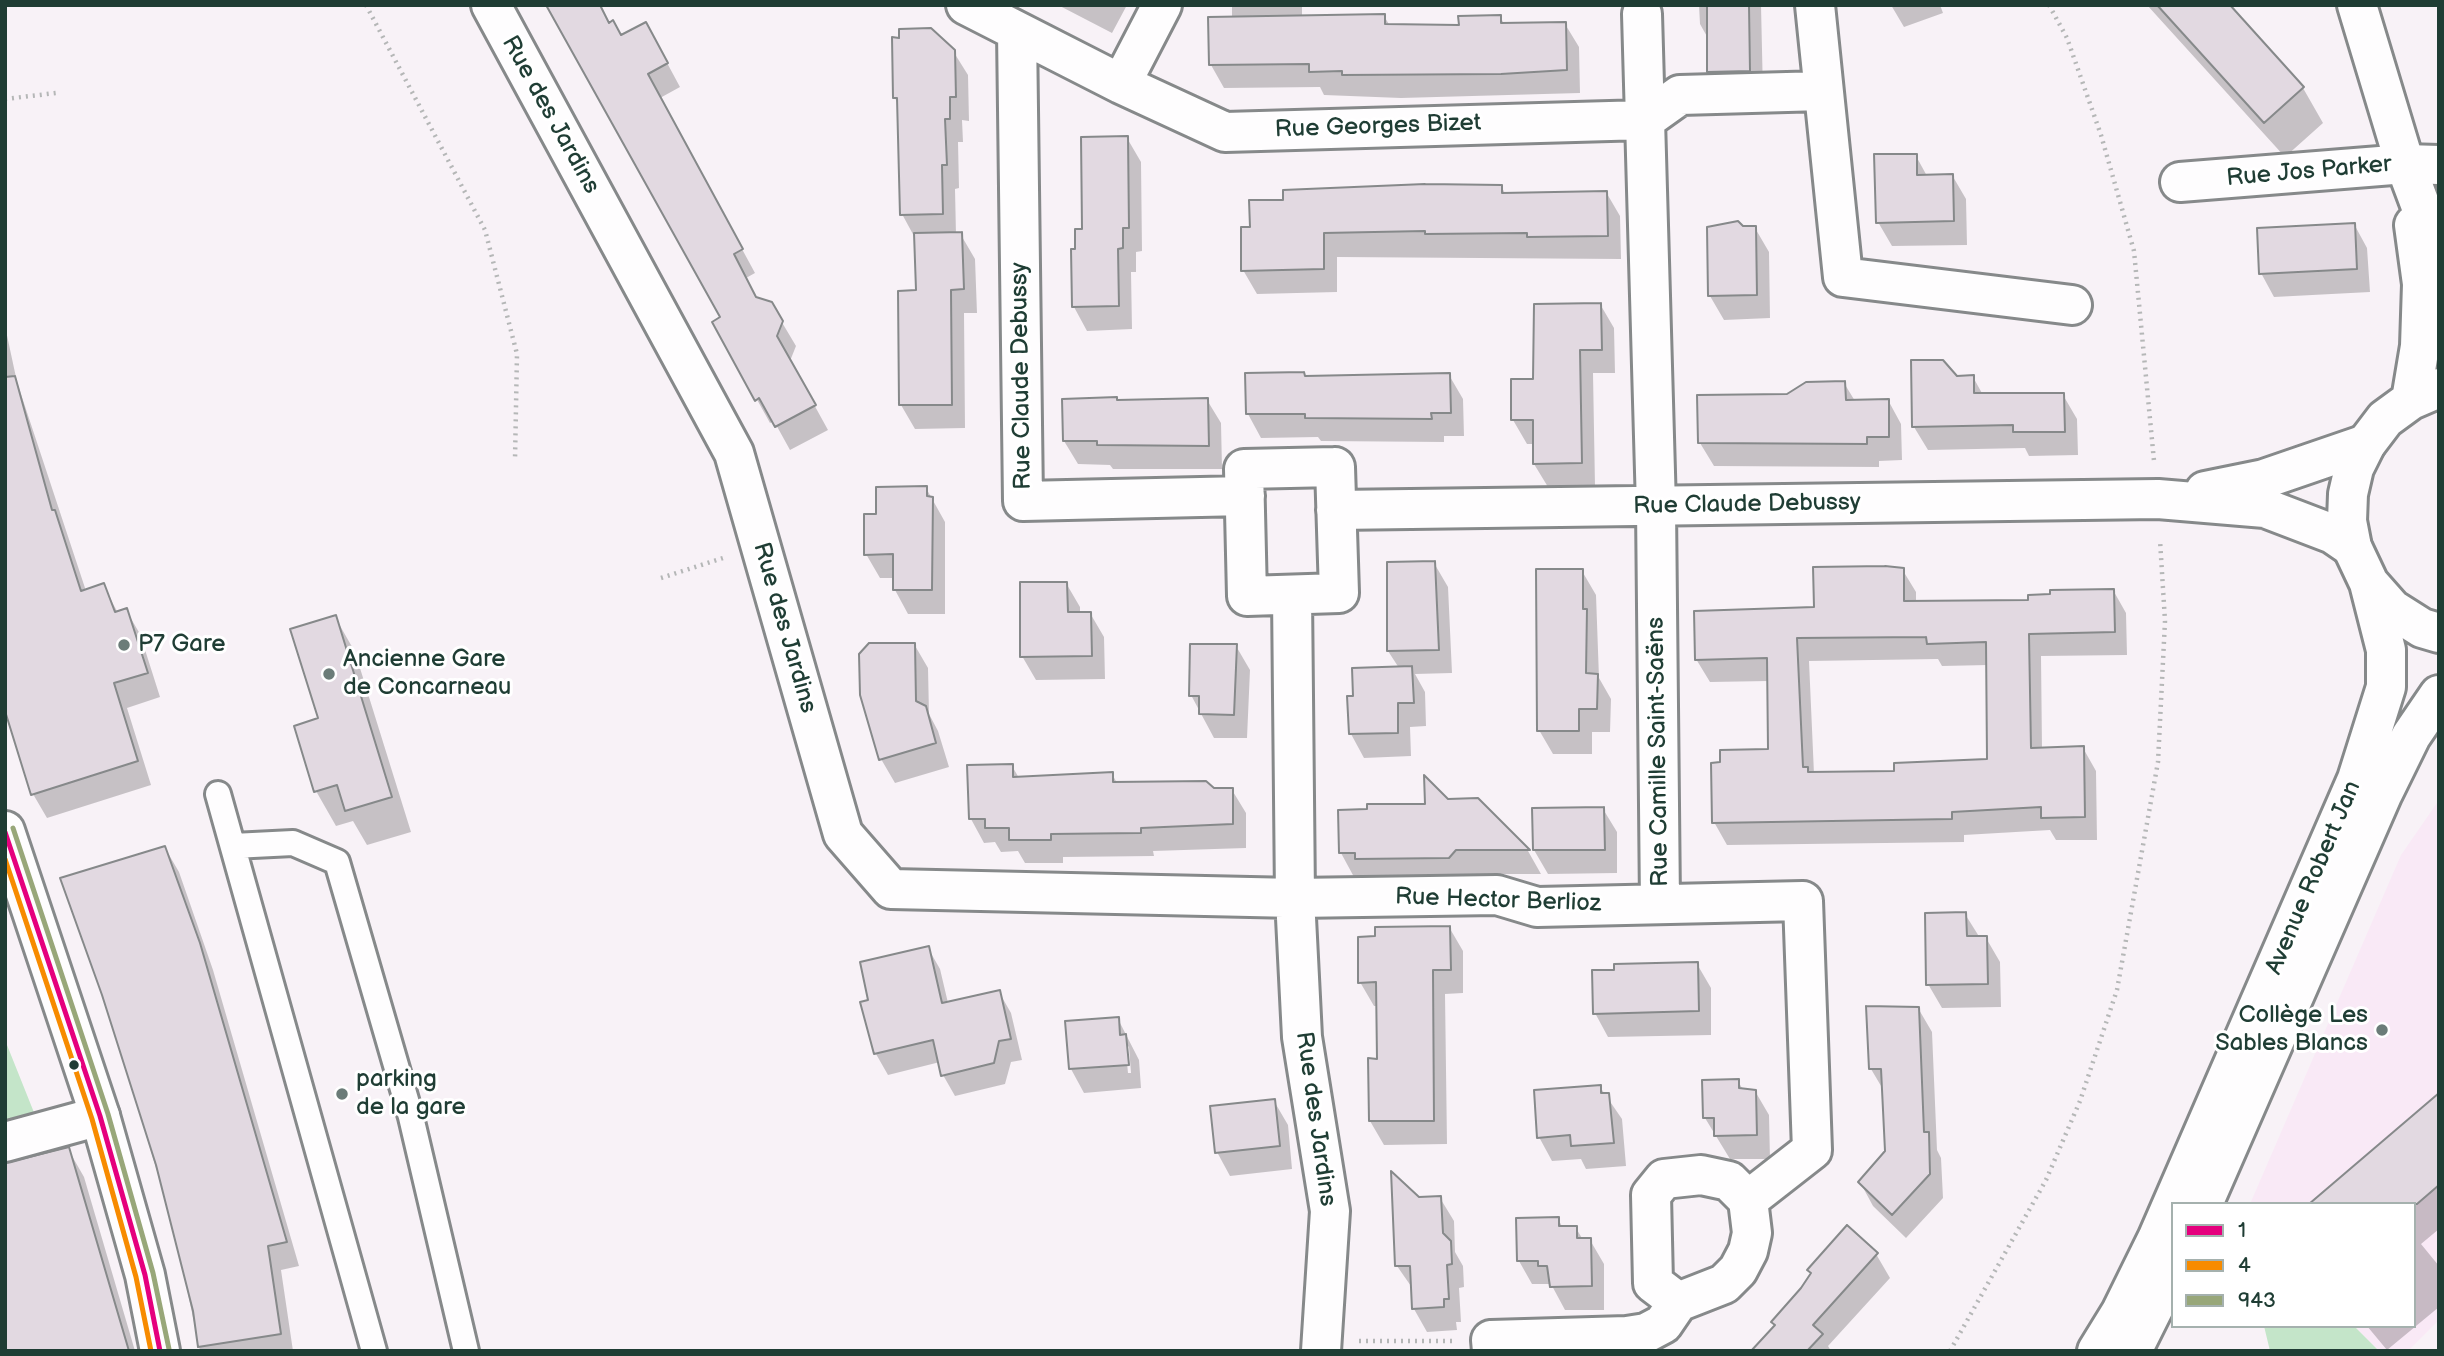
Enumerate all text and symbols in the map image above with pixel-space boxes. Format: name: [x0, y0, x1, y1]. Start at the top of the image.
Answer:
street label: Rue des Jardins: [495, 31, 605, 199]
street label: Rue Georges Bizet: [1274, 109, 1482, 145]
street label: Rue Jos Parker: [2225, 150, 2393, 194]
street label: Rue Claude Debussy: [1006, 262, 1038, 490]
street label: Rue Claude Debussy: [1633, 489, 1861, 521]
street label: Rue des Jardins: [746, 539, 822, 717]
street label: Rue Camille Saint-Saëns: [1642, 617, 1676, 887]
place label: P7 Gare: [138, 631, 225, 659]
marker: P7 Gare: [116, 637, 132, 653]
place label: Ancienne Gare de Concarneau: [343, 646, 511, 702]
marker: Ancienne Gare de Concarneau: [321, 666, 337, 682]
street label: Avenue Robert Jan: [2260, 777, 2368, 979]
street label: Rue Hector Berlioz: [1394, 883, 1602, 919]
place label: Collège Les Sables Blancs: [2215, 1002, 2368, 1058]
marker: Collège Les Sables Blancs: [2374, 1022, 2390, 1038]
street label: Rue des Jardins: [1288, 1030, 1342, 1208]
unlabelled marker: [67, 1058, 81, 1072]
place label: parking de la gare: [356, 1066, 466, 1122]
marker: parking de la gare: [334, 1086, 350, 1102]
legend: [2171, 1202, 2416, 1328]
text: 1: [2238, 1218, 2246, 1243]
text: 4: [2238, 1253, 2251, 1278]
text: 943: [2238, 1288, 2276, 1313]

